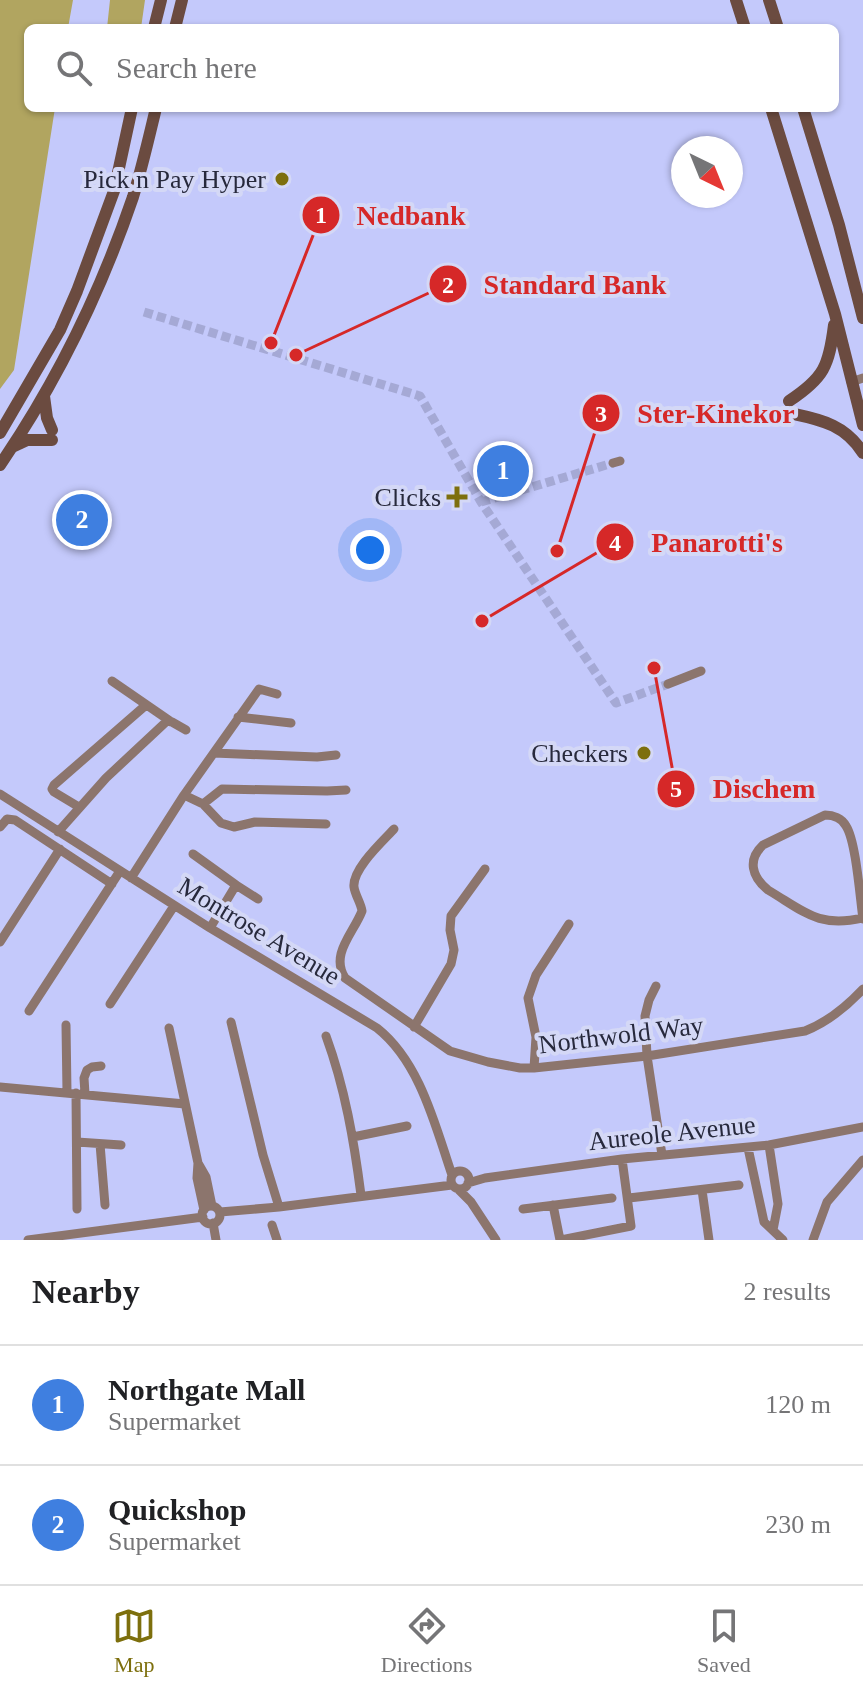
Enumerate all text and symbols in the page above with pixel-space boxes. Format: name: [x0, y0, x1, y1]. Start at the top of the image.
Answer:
search box: [24, 24, 839, 112]
icon: search: [52, 46, 96, 90]
text: Search here: [116, 51, 257, 84]
north arrow: [671, 136, 743, 208]
place label: Pick n Pay Hyper: [83, 165, 266, 194]
marker: Pick n Pay Hyper: [273, 170, 291, 188]
callout: Nedbank: [301, 189, 482, 241]
text: Nedbank: [357, 200, 466, 231]
text: 1: [315, 202, 327, 228]
callout: Standard Bank: [428, 258, 683, 310]
text: Standard Bank: [484, 269, 667, 300]
text: 2: [442, 272, 454, 298]
callout: Ster-Kinekor: [581, 387, 811, 439]
text: Ster-Kinekor: [637, 398, 795, 429]
text: 3: [595, 401, 607, 427]
pin: 1: [477, 441, 529, 501]
place label: Clicks: [375, 483, 441, 512]
marker: Clicks: [448, 488, 466, 506]
pin: 2: [56, 490, 108, 550]
callout: Panarotti's: [595, 516, 799, 568]
text: Panarotti's: [651, 527, 783, 558]
your location: [350, 530, 390, 570]
text: 4: [609, 530, 621, 556]
place label: Checkers: [531, 739, 628, 768]
marker: Checkers: [635, 744, 653, 762]
callout: Dischem: [656, 763, 831, 815]
text: Dischem: [713, 773, 815, 804]
text: 5: [670, 776, 682, 802]
street label: Montrose Avenue: [173, 871, 345, 991]
street label: Northwold Way: [537, 1011, 705, 1059]
street label: Aureole Avenue: [587, 1110, 757, 1156]
text: Nearby: [32, 1273, 140, 1310]
text: 2 results: [744, 1277, 831, 1306]
text: Northgate Mall: [108, 1373, 305, 1406]
text: 1: [52, 1390, 65, 1419]
text: 120 m: [765, 1390, 831, 1419]
text: Supermarket: [108, 1407, 241, 1436]
text: Quickshop: [108, 1493, 246, 1526]
text: 2: [52, 1510, 65, 1539]
text: 230 m: [765, 1510, 831, 1539]
text: Supermarket: [108, 1527, 241, 1556]
tab: Map: [112, 1604, 156, 1678]
tab: Directions: [381, 1604, 472, 1678]
tab: Saved: [697, 1604, 751, 1678]

